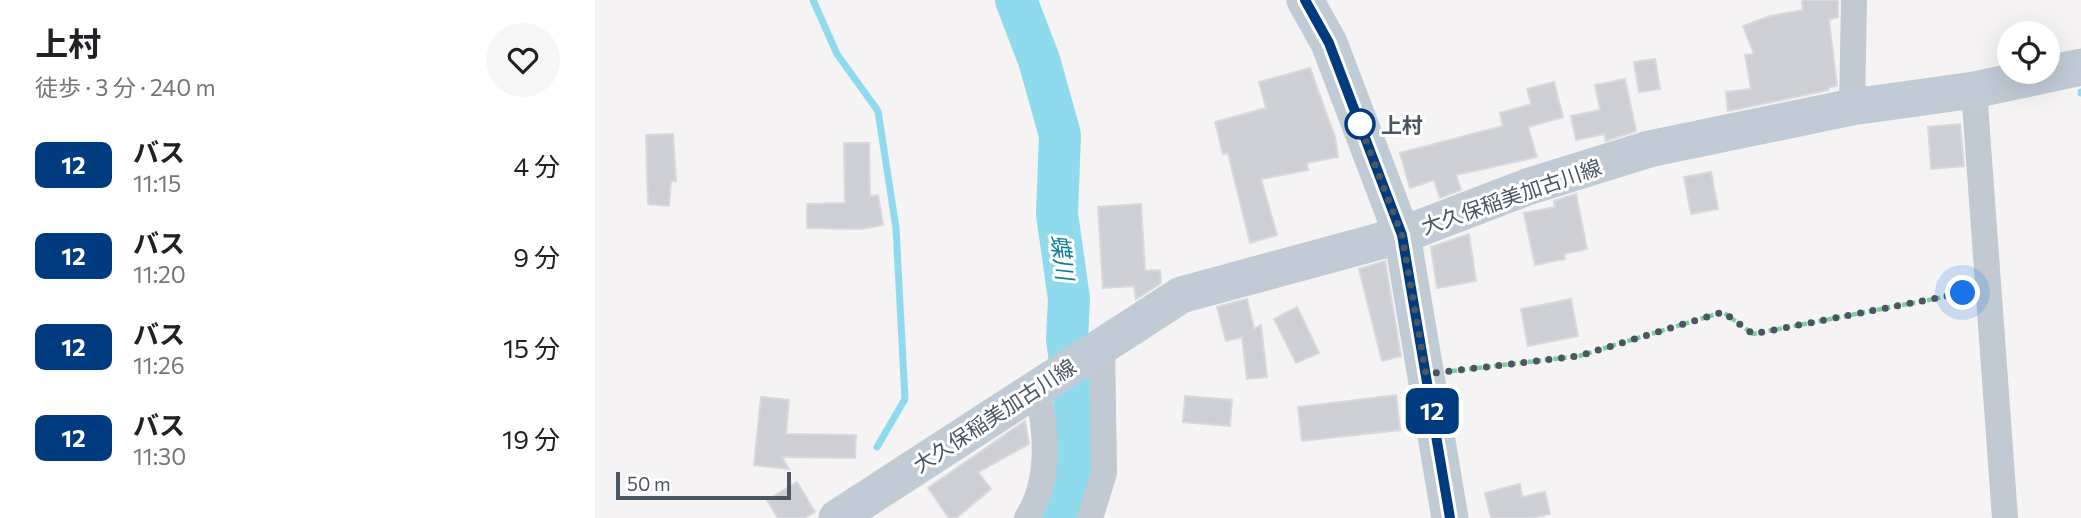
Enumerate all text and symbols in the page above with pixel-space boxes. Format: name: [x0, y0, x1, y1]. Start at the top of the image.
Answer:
map controls: [1997, 21, 2060, 84]
button: locate: [1997, 21, 2060, 84]
text: 上村: [35, 22, 101, 63]
button: heart: [486, 23, 560, 97]
text: 徒歩 · 3 分 · 240 m: [35, 73, 216, 101]
marker: 上村: [1345, 109, 1375, 139]
place label: 上村: [1381, 112, 1423, 137]
text: バス: [133, 136, 185, 167]
text: 12: [61, 150, 86, 179]
text: 4 分: [513, 150, 560, 181]
street label: 大久保稲美加古川線: [1418, 153, 1604, 239]
text: 11:15: [133, 169, 181, 197]
text: バス: [133, 227, 185, 258]
water label: 蝶川: [1046, 232, 1080, 285]
text: 12: [61, 241, 86, 270]
text: 9 分: [513, 241, 560, 272]
text: 11:20: [133, 260, 186, 288]
your location: [1945, 275, 1980, 310]
text: バス: [133, 318, 185, 349]
text: 12: [61, 332, 86, 361]
text: 15 分: [503, 332, 560, 363]
text: 11:26: [133, 351, 185, 379]
street label: 大久保稲美加古川線: [908, 353, 1080, 477]
line badge: 12: [1401, 388, 1463, 434]
text: 12: [1420, 396, 1444, 425]
text: バス: [133, 409, 185, 440]
text: 12: [61, 423, 86, 452]
text: 19 分: [502, 423, 560, 454]
text: 11:30: [133, 442, 186, 470]
scale bar: [616, 469, 791, 501]
text: 50 m: [627, 472, 671, 495]

